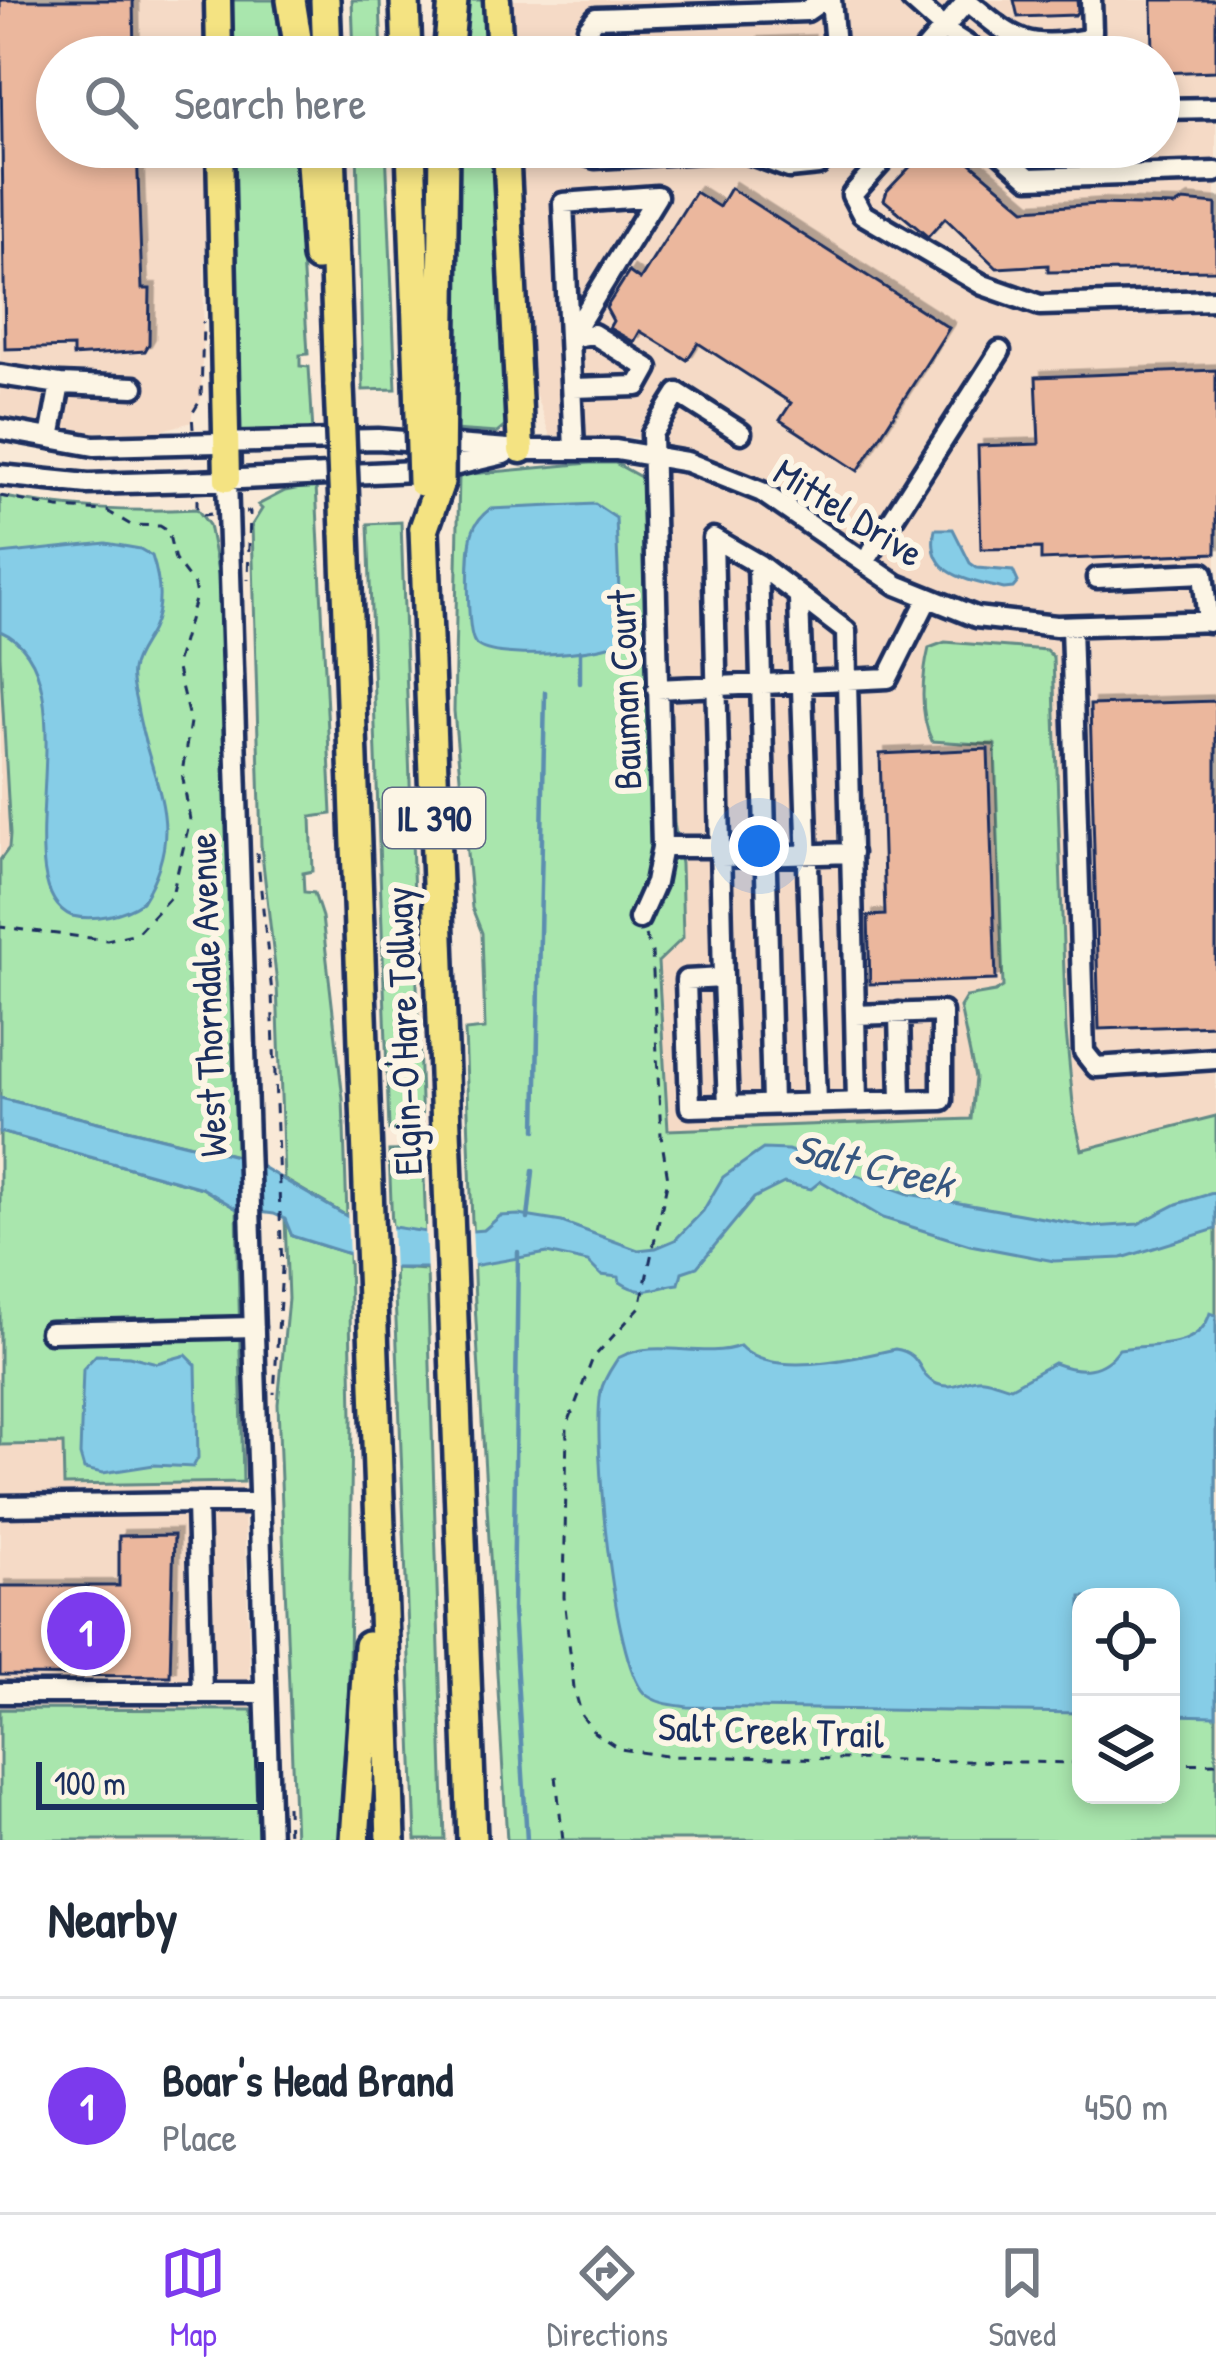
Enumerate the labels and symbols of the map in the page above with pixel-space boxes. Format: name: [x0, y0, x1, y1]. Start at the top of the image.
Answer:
street label: Mittel Drive: [764, 445, 934, 578]
street label: Bauman Court: [594, 588, 653, 791]
road number: IL 390: [383, 788, 485, 848]
your location: [729, 816, 789, 876]
street label: West Thorndale Avenue: [174, 832, 239, 1158]
street label: Elgin-O'Hare Tollway: [371, 886, 434, 1176]
water label: Salt Creek: [789, 1119, 962, 1211]
pin: 1: [47, 1586, 125, 1676]
street label: Salt Creek Trail: [657, 1699, 886, 1760]
scale bar: [36, 1756, 264, 1809]

